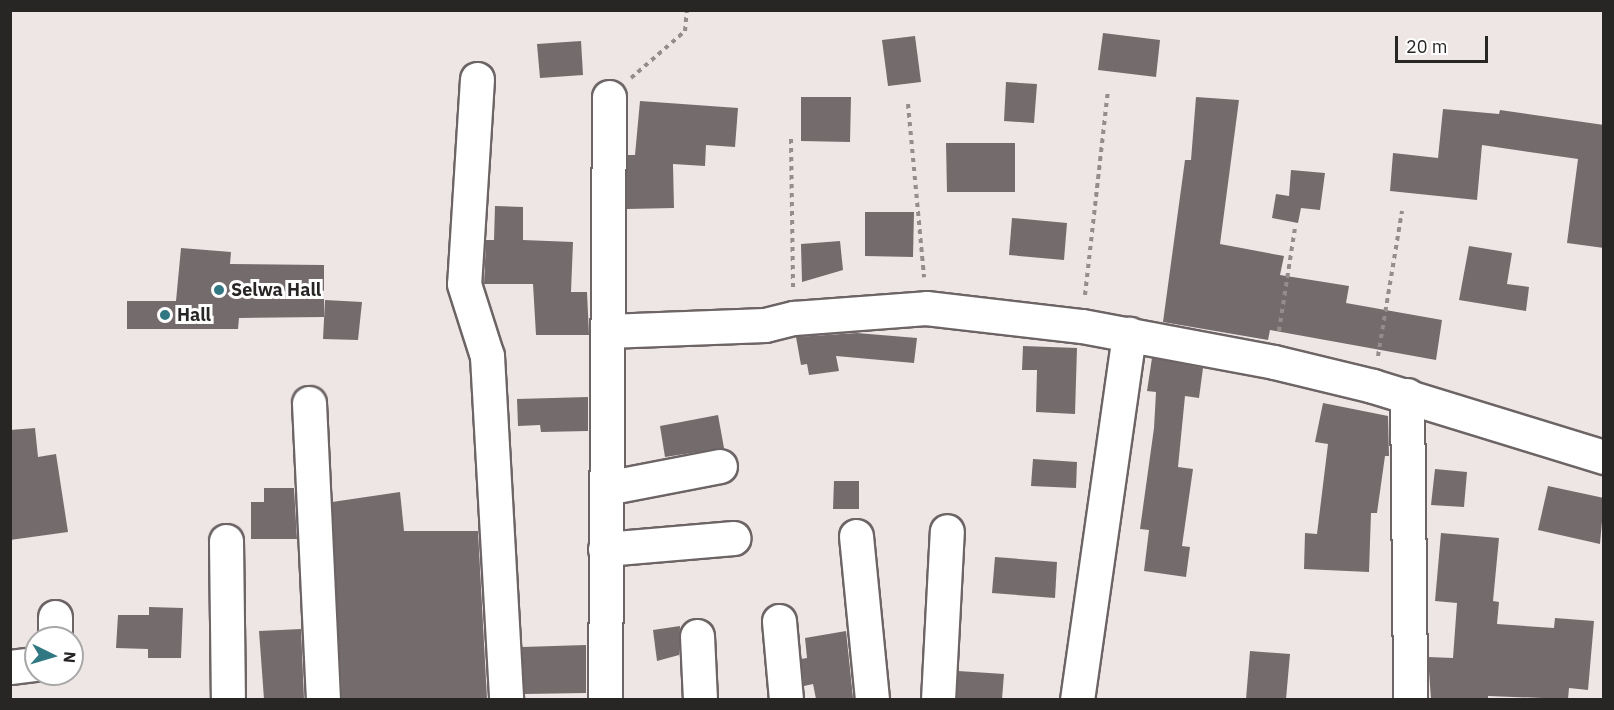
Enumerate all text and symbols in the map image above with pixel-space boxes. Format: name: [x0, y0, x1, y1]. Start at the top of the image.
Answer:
scale bar: [1398, 24, 1491, 62]
text: 20 m: [1406, 35, 1448, 58]
place label: Selwa Hall: [231, 279, 321, 301]
marker: Selwa Hall: [212, 283, 226, 297]
place label: Hall: [177, 304, 211, 326]
marker: Hall: [158, 308, 172, 322]
north arrow: [24, 626, 84, 686]
text: N: [59, 651, 80, 664]

